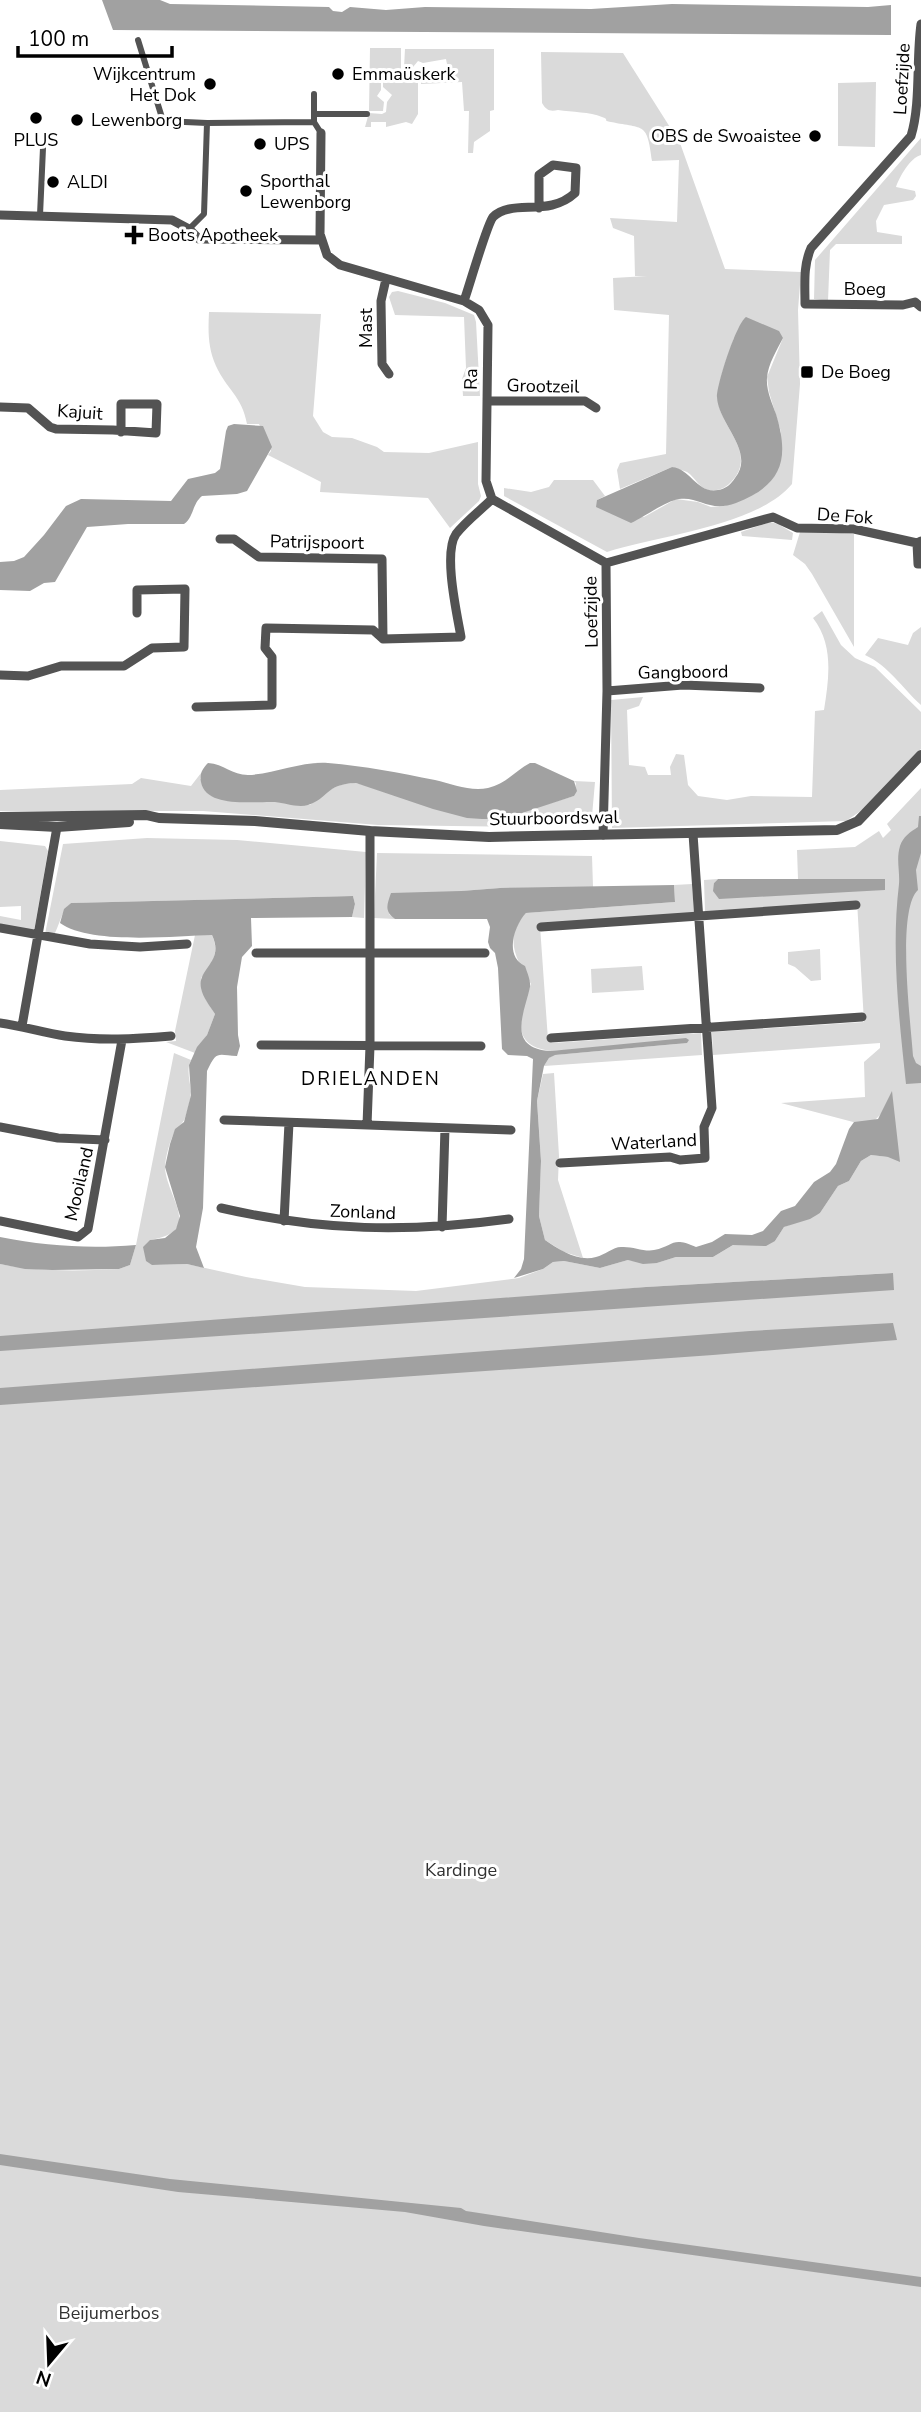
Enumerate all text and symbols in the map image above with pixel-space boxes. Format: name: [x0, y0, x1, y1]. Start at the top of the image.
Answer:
scale bar: [18, 14, 172, 58]
text: 100 m: [28, 25, 89, 53]
street label: Loefzijde: [888, 42, 916, 116]
place label: Wijkcentrum Het Dok: [93, 62, 197, 107]
place label: Emmaüskerk: [352, 62, 456, 86]
marker: Emmaüskerk: [330, 66, 346, 82]
marker: Wijkcentrum Het Dok: [202, 76, 218, 92]
place label: Lewenborg: [91, 108, 182, 132]
marker: PLUS: [28, 110, 44, 126]
marker: Lewenborg: [69, 112, 85, 128]
place label: OBS de Swoaistee: [651, 124, 801, 148]
place label: PLUS: [14, 128, 58, 152]
marker: OBS de Swoaistee: [807, 128, 823, 144]
place label: UPS: [274, 132, 310, 156]
marker: UPS: [252, 136, 268, 152]
place label: Sporthal Lewenborg: [260, 169, 351, 214]
place label: ALDI: [67, 170, 108, 194]
marker: ALDI: [45, 174, 61, 190]
marker: Sporthal Lewenborg: [238, 183, 254, 199]
place label: Boots Apotheek: [148, 223, 279, 247]
marker: Boots Apotheek: [126, 227, 142, 243]
street label: Boeg: [844, 277, 886, 301]
street label: Mast: [354, 307, 378, 348]
place label: De Boeg: [821, 360, 891, 384]
marker: De Boeg: [799, 364, 815, 380]
street label: Ra: [459, 368, 483, 390]
street label: Grootzeil: [506, 373, 580, 399]
street label: Kajuit: [56, 398, 104, 426]
street label: De Fok: [816, 502, 875, 530]
street label: Patrijspoort: [270, 529, 365, 555]
street label: Loefzijde: [578, 576, 604, 648]
street label: Gangboord: [637, 659, 729, 685]
street label: Stuurboordswal: [489, 805, 620, 831]
district label: DRIELANDEN: [301, 1066, 441, 1092]
street label: Waterland: [610, 1128, 698, 1156]
street label: Mooiland: [59, 1145, 99, 1223]
street label: Zonland: [330, 1199, 396, 1225]
park label: Kardinge: [425, 1858, 497, 1882]
park label: Beijumerbos: [59, 2301, 159, 2325]
north arrow: [14, 2328, 84, 2398]
text: N: [33, 2364, 55, 2393]

